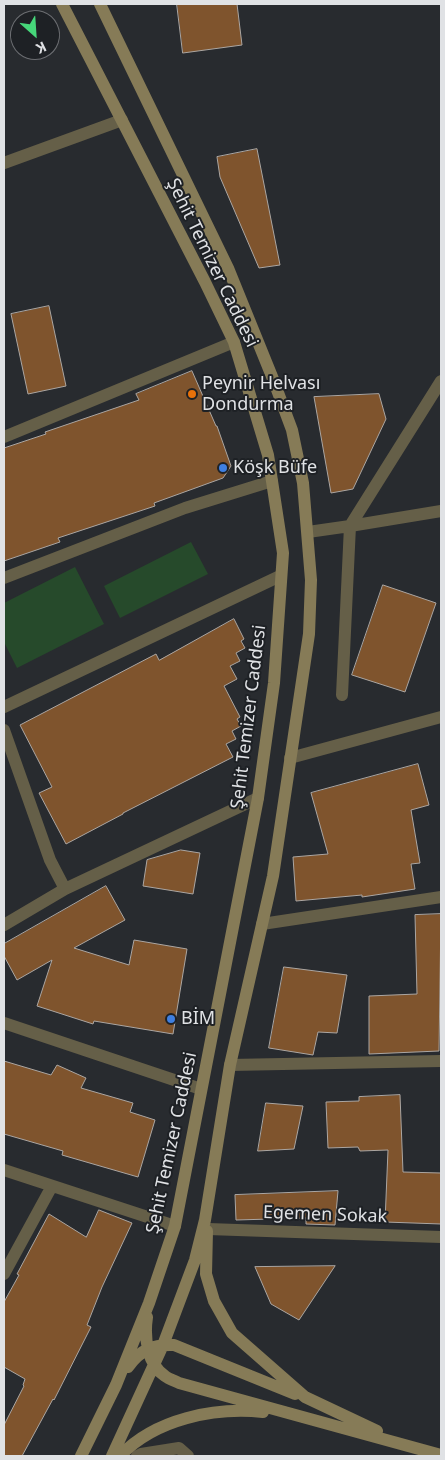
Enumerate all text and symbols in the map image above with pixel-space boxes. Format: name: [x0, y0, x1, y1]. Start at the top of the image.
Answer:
north arrow: [10, 10, 60, 60]
text: K: [33, 37, 50, 59]
street label: Şehit Temizer Caddesi: [162, 175, 262, 351]
place label: Peynir Helvası Dondurma: [202, 373, 320, 416]
marker: Peynir Helvası Dondurma: [186, 388, 198, 400]
place label: Köşk Büfe: [233, 457, 317, 479]
marker: Köşk Büfe: [217, 462, 229, 474]
street label: Şehit Temizer Caddesi: [227, 624, 271, 810]
place label: BİM: [181, 1008, 215, 1030]
marker: BİM: [165, 1013, 177, 1025]
street label: Şehit Temizer Caddesi: [142, 1050, 202, 1236]
street label: Egemen Sokak: [263, 1202, 387, 1228]

